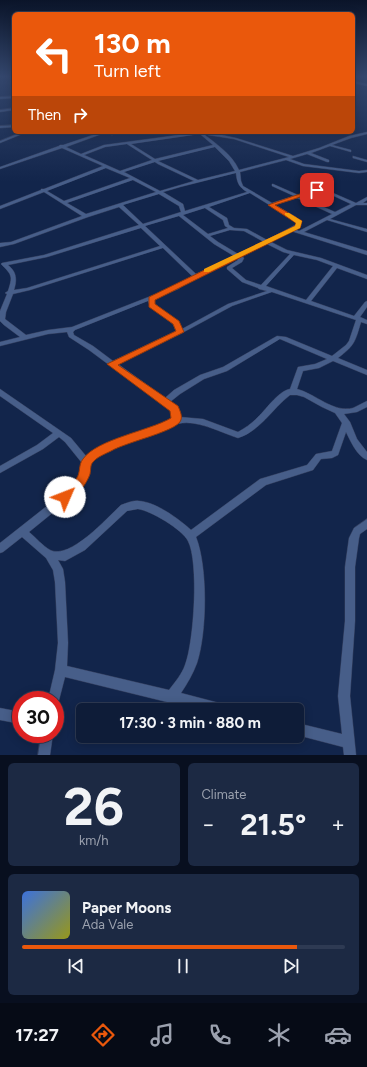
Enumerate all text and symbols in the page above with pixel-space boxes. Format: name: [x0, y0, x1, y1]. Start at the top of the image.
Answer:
text: 130 m: [94, 26, 171, 60]
icon: left: [28, 28, 80, 80]
text: Turn left: [94, 60, 161, 82]
icon: right: [69, 104, 91, 126]
text: Then: [28, 106, 61, 124]
pin: [300, 173, 334, 207]
icon: arrive: [306, 179, 328, 201]
position arrow: [44, 476, 86, 518]
speed limit sign: 30: [12, 691, 64, 743]
text: 17:30 · 3 min · 880 m: [119, 714, 261, 732]
text: 26: [64, 776, 124, 838]
text: Climate: [202, 787, 246, 802]
text: 21.5°: [240, 806, 306, 843]
text: −: [202, 811, 215, 838]
text: +: [331, 811, 345, 838]
text: km/h: [79, 833, 109, 848]
text: Paper Moons: [82, 899, 171, 917]
text: Ada Vale: [82, 917, 133, 932]
icon: previous: [65, 955, 87, 977]
icon: pause: [172, 955, 194, 977]
icon: next: [280, 955, 302, 977]
icon: directions: [89, 1021, 117, 1049]
icon: music: [148, 1021, 176, 1049]
icon: phone: [206, 1021, 234, 1049]
icon: climate: [265, 1021, 293, 1049]
icon: car: [324, 1021, 352, 1049]
text: 17:27: [15, 1024, 59, 1046]

